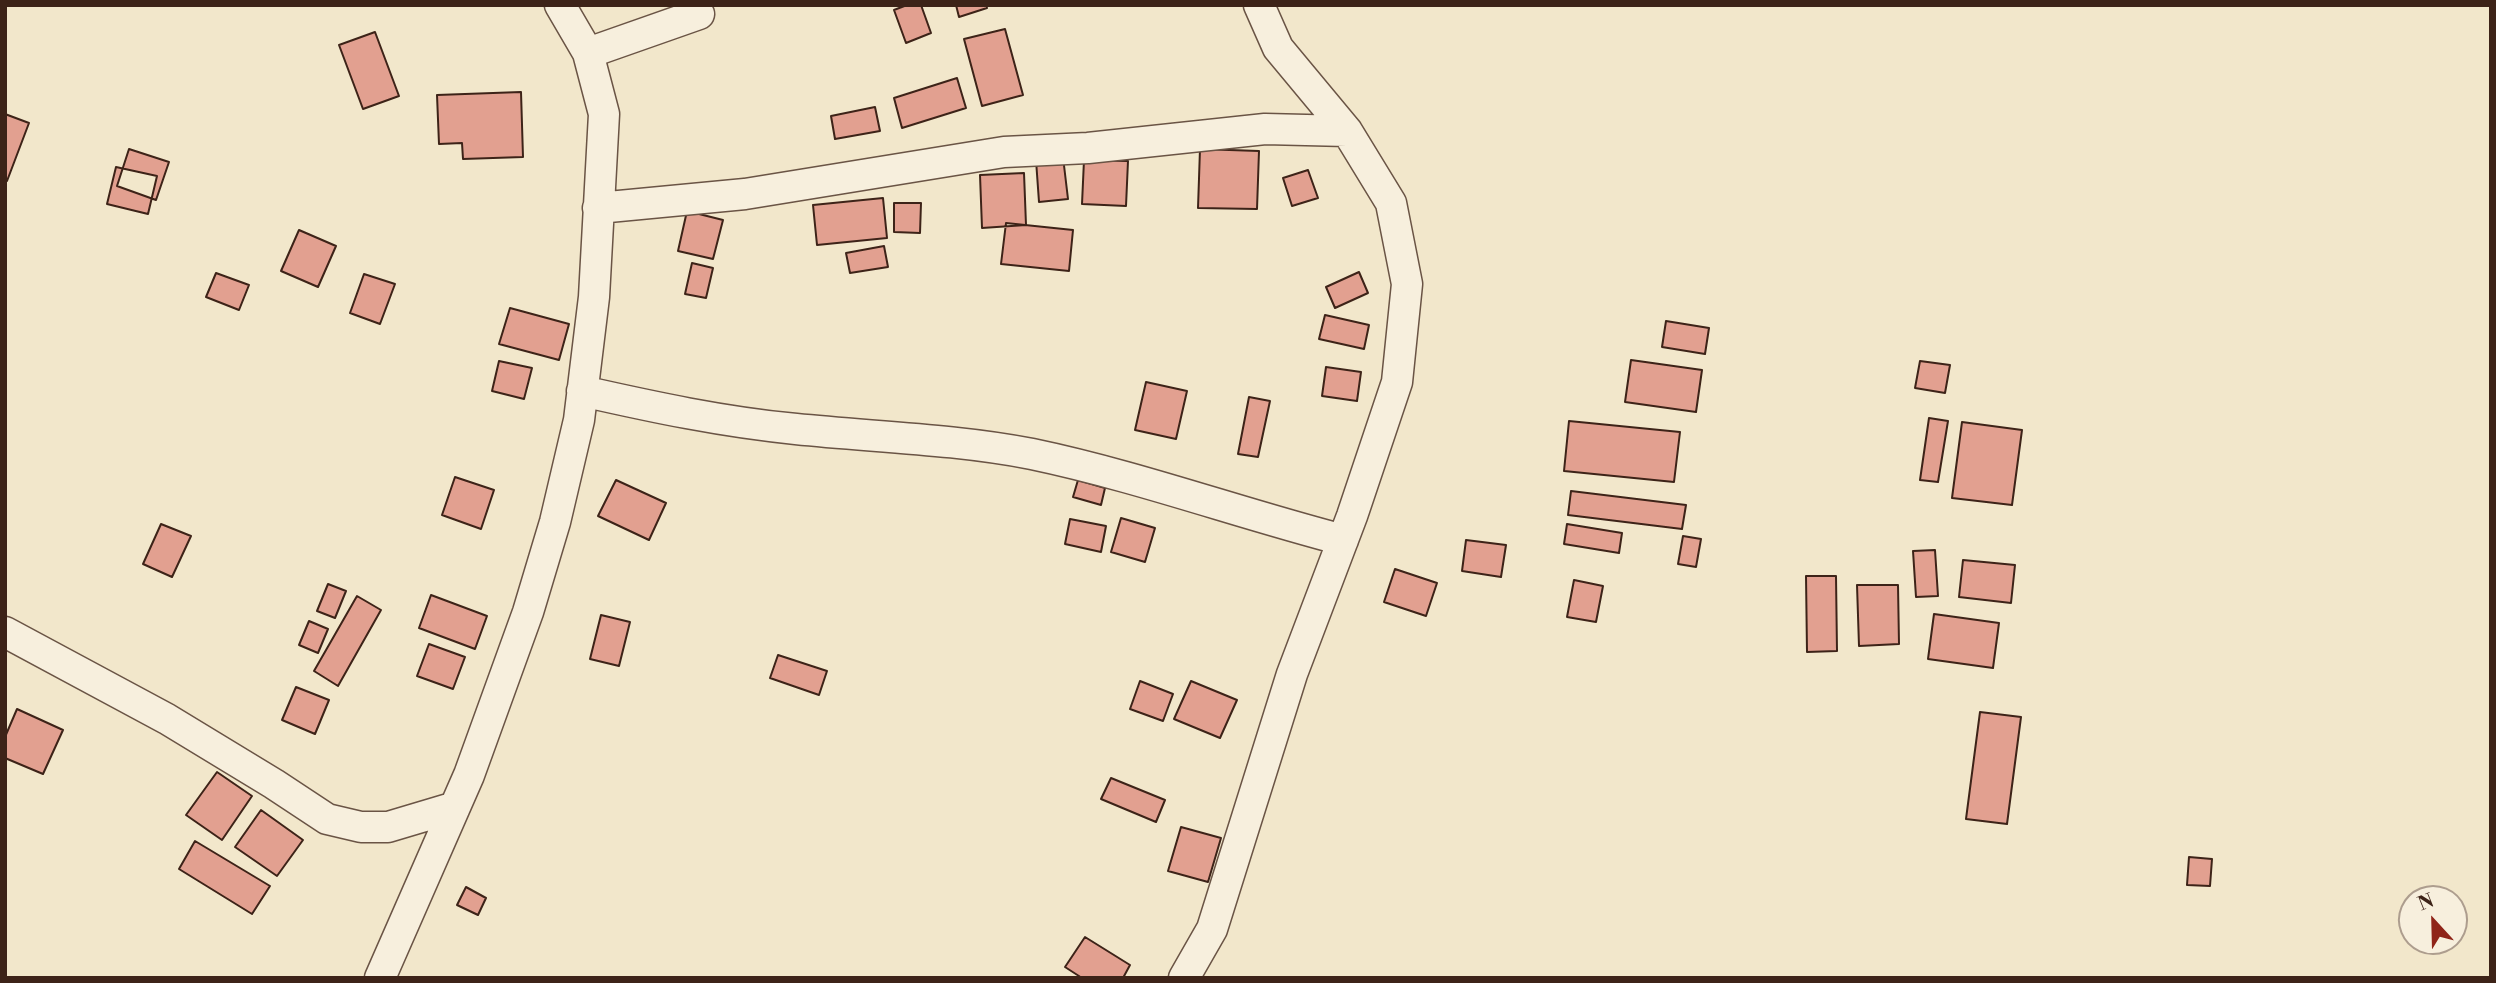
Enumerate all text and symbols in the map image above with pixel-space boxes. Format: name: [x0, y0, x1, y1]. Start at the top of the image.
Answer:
north arrow: [2398, 885, 2468, 955]
text: N: [2414, 888, 2437, 916]

